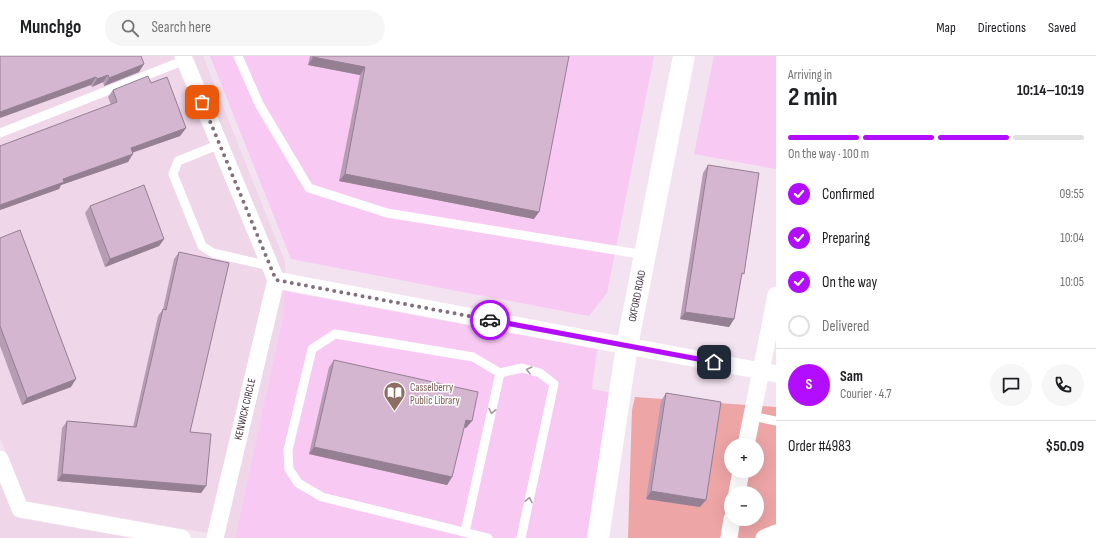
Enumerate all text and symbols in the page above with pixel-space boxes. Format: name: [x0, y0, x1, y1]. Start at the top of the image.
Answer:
search box: [105, 10, 385, 46]
text: Munchgo: [20, 16, 81, 39]
icon: search: [119, 17, 141, 39]
text: Search here: [151, 18, 211, 37]
text: Map: [936, 19, 956, 36]
text: Directions: [978, 19, 1026, 36]
text: Saved: [1048, 19, 1076, 36]
text: Arriving in: [788, 67, 832, 83]
text: 10:14–10:19: [1017, 81, 1084, 100]
text: 2 min: [788, 82, 838, 113]
pin: [185, 85, 219, 119]
icon: bag: [191, 91, 213, 113]
text: On the way · 100 m: [788, 146, 869, 162]
icon: check: [788, 183, 810, 205]
text: Confirmed: [822, 185, 875, 204]
text: 09:55: [1060, 186, 1084, 202]
icon: check: [788, 227, 810, 249]
text: Preparing: [822, 229, 870, 248]
text: 10:04: [1060, 230, 1084, 246]
street label: OXFORD ROAD: [626, 269, 648, 323]
icon: check: [788, 271, 810, 293]
text: On the way: [822, 273, 877, 292]
text: 10:05: [1060, 274, 1084, 290]
courier: [470, 300, 510, 340]
icon: car: [479, 309, 501, 331]
text: Delivered: [822, 317, 869, 336]
pin: [697, 345, 731, 379]
icon: home: [703, 351, 725, 373]
button: chat: [990, 364, 1032, 406]
button: phone: [1042, 364, 1084, 406]
one-way arrow: [526, 366, 533, 375]
text: Sam: [840, 367, 863, 386]
text: S: [806, 375, 812, 394]
street label: KENWICK CIRCLE: [232, 377, 258, 441]
library icon: Casselberry Public Library: [381, 380, 407, 413]
place label: Casselberry Public Library: [410, 381, 460, 407]
text: Courier · 4.7: [840, 386, 892, 402]
one-way arrow: [488, 408, 496, 414]
text: Order #4983: [788, 437, 851, 456]
text: $50.09: [1046, 437, 1084, 456]
map controls: [724, 438, 764, 526]
button: +: [724, 438, 764, 478]
button: −: [724, 486, 764, 526]
one-way arrow: [525, 497, 533, 503]

